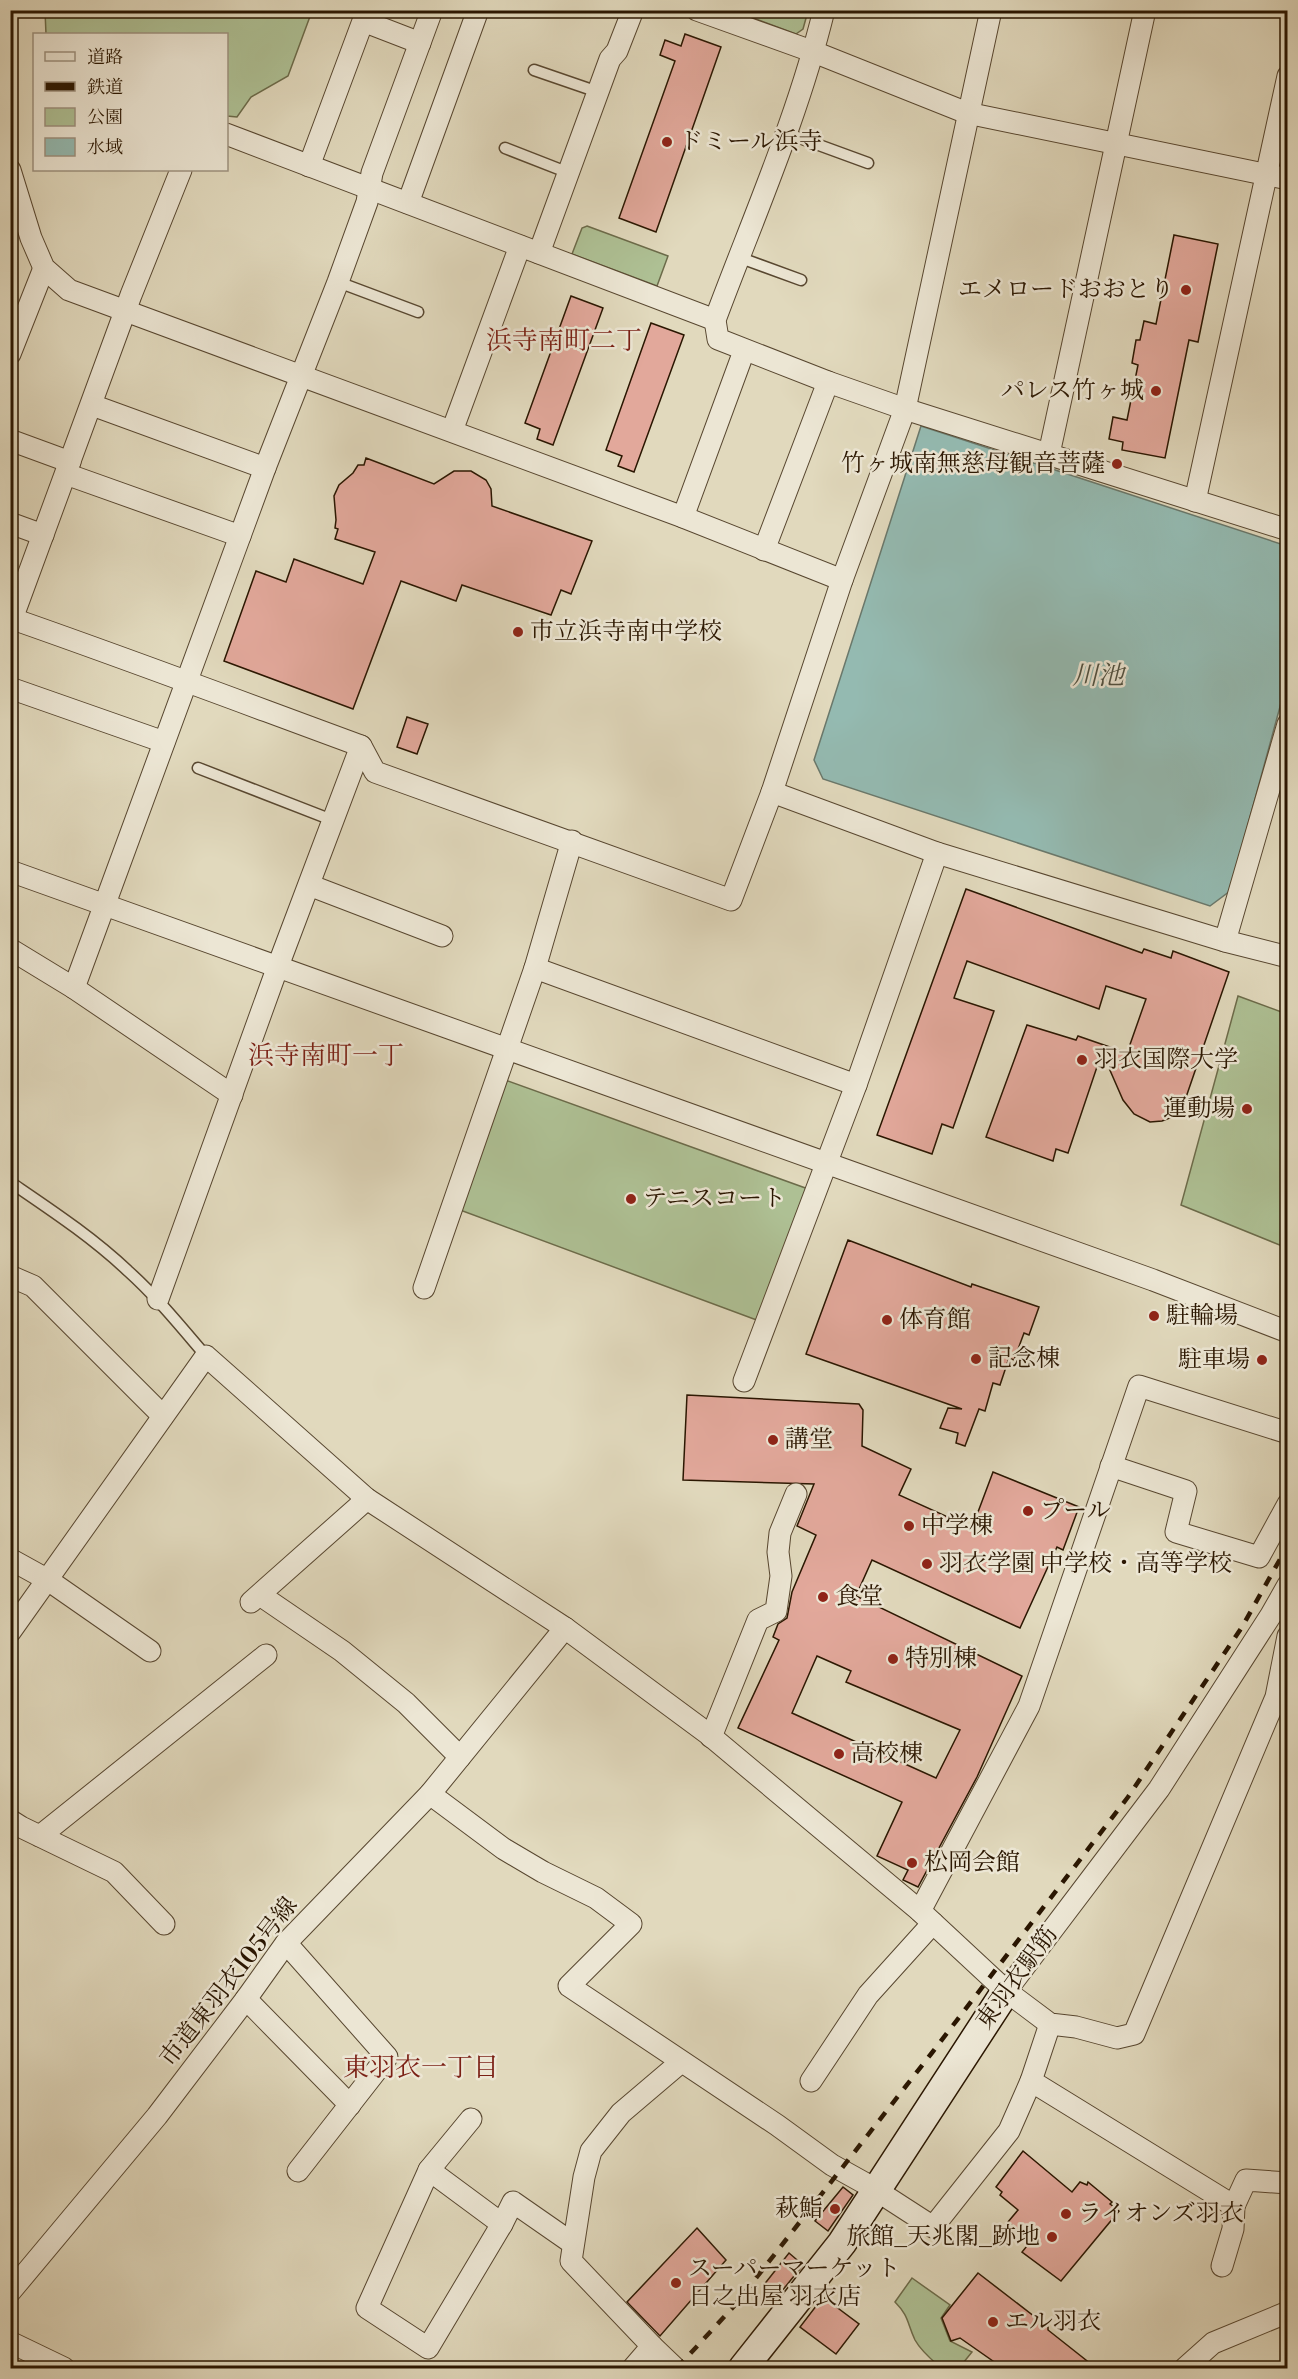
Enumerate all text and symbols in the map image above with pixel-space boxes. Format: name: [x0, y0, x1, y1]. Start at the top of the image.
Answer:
legend: [33, 33, 228, 171]
text: 道路: [87, 46, 123, 69]
text: 鉄道: [87, 76, 123, 99]
text: 公園: [87, 106, 123, 129]
place label: ドミール浜寺: [679, 127, 823, 157]
marker: ドミール浜寺: [660, 135, 674, 149]
text: 水域: [87, 136, 123, 159]
place label: エメロードおおとり: [958, 275, 1174, 305]
marker: エメロードおおとり: [1179, 283, 1193, 297]
district label: 浜寺南町二丁: [486, 325, 642, 357]
place label: パレス竹ヶ城: [1001, 376, 1144, 406]
marker: パレス竹ヶ城: [1149, 384, 1163, 398]
place label: 竹ヶ城南無慈母観音菩薩: [841, 449, 1105, 479]
marker: 竹ヶ城南無慈母観音菩薩: [1110, 457, 1124, 471]
place label: 市立浜寺南中学校: [530, 617, 722, 647]
marker: 市立浜寺南中学校: [511, 625, 525, 639]
water label: 川池: [1072, 660, 1127, 692]
district label: 浜寺南町一丁: [248, 1040, 404, 1072]
place label: 羽衣国際大学: [1094, 1045, 1238, 1075]
marker: 羽衣国際大学: [1075, 1053, 1089, 1067]
place label: 運動場: [1163, 1094, 1235, 1124]
marker: 運動場: [1240, 1102, 1254, 1116]
place label: テニスコート: [643, 1184, 786, 1214]
marker: テニスコート: [624, 1192, 638, 1206]
place label: 駐輪場: [1166, 1301, 1238, 1331]
place label: 体育館: [899, 1305, 971, 1335]
marker: 駐輪場: [1147, 1309, 1161, 1323]
marker: 体育館: [880, 1313, 894, 1327]
place label: 記念棟: [988, 1344, 1060, 1374]
place label: 駐車場: [1178, 1345, 1250, 1375]
marker: 記念棟: [969, 1352, 983, 1366]
marker: 駐車場: [1255, 1353, 1269, 1367]
place label: 講堂: [785, 1425, 833, 1455]
marker: 講堂: [766, 1433, 780, 1447]
place label: プール: [1040, 1496, 1111, 1526]
marker: プール: [1021, 1504, 1035, 1518]
place label: 中学棟: [921, 1511, 993, 1541]
marker: 中学棟: [902, 1519, 916, 1533]
place label: 羽衣学園 中学校・高等学校: [939, 1549, 1232, 1579]
marker: 羽衣学園 中学校・高等学校: [920, 1557, 934, 1571]
place label: 食堂: [835, 1582, 883, 1612]
marker: 食堂: [816, 1590, 830, 1604]
place label: 特別棟: [905, 1644, 977, 1674]
marker: 特別棟: [886, 1652, 900, 1666]
place label: 高校棟: [851, 1739, 923, 1769]
marker: 高校棟: [832, 1747, 846, 1761]
place label: 松岡会館: [924, 1848, 1020, 1878]
marker: 松岡会館: [905, 1856, 919, 1870]
street label: 市道東羽衣105号線: [154, 1891, 304, 2073]
street label: 東羽衣駅筋: [970, 1921, 1064, 2035]
district label: 東羽衣一丁目: [343, 2052, 499, 2084]
place label: 萩鮨: [775, 2194, 823, 2224]
place label: ライオンズ羽衣: [1078, 2199, 1244, 2229]
marker: 萩鮨: [828, 2202, 842, 2216]
marker: ライオンズ羽衣: [1059, 2207, 1073, 2221]
place label: 旅館_天兆閣_跡地: [846, 2222, 1040, 2252]
marker: 旅館_天兆閣_跡地: [1045, 2230, 1059, 2244]
place label: スーパーマーケット 日之出屋 羽衣店: [688, 2254, 900, 2312]
marker: スーパーマーケット 日之出屋 羽衣店: [669, 2276, 683, 2290]
place label: エル羽衣: [1005, 2307, 1101, 2337]
marker: エル羽衣: [986, 2315, 1000, 2329]

